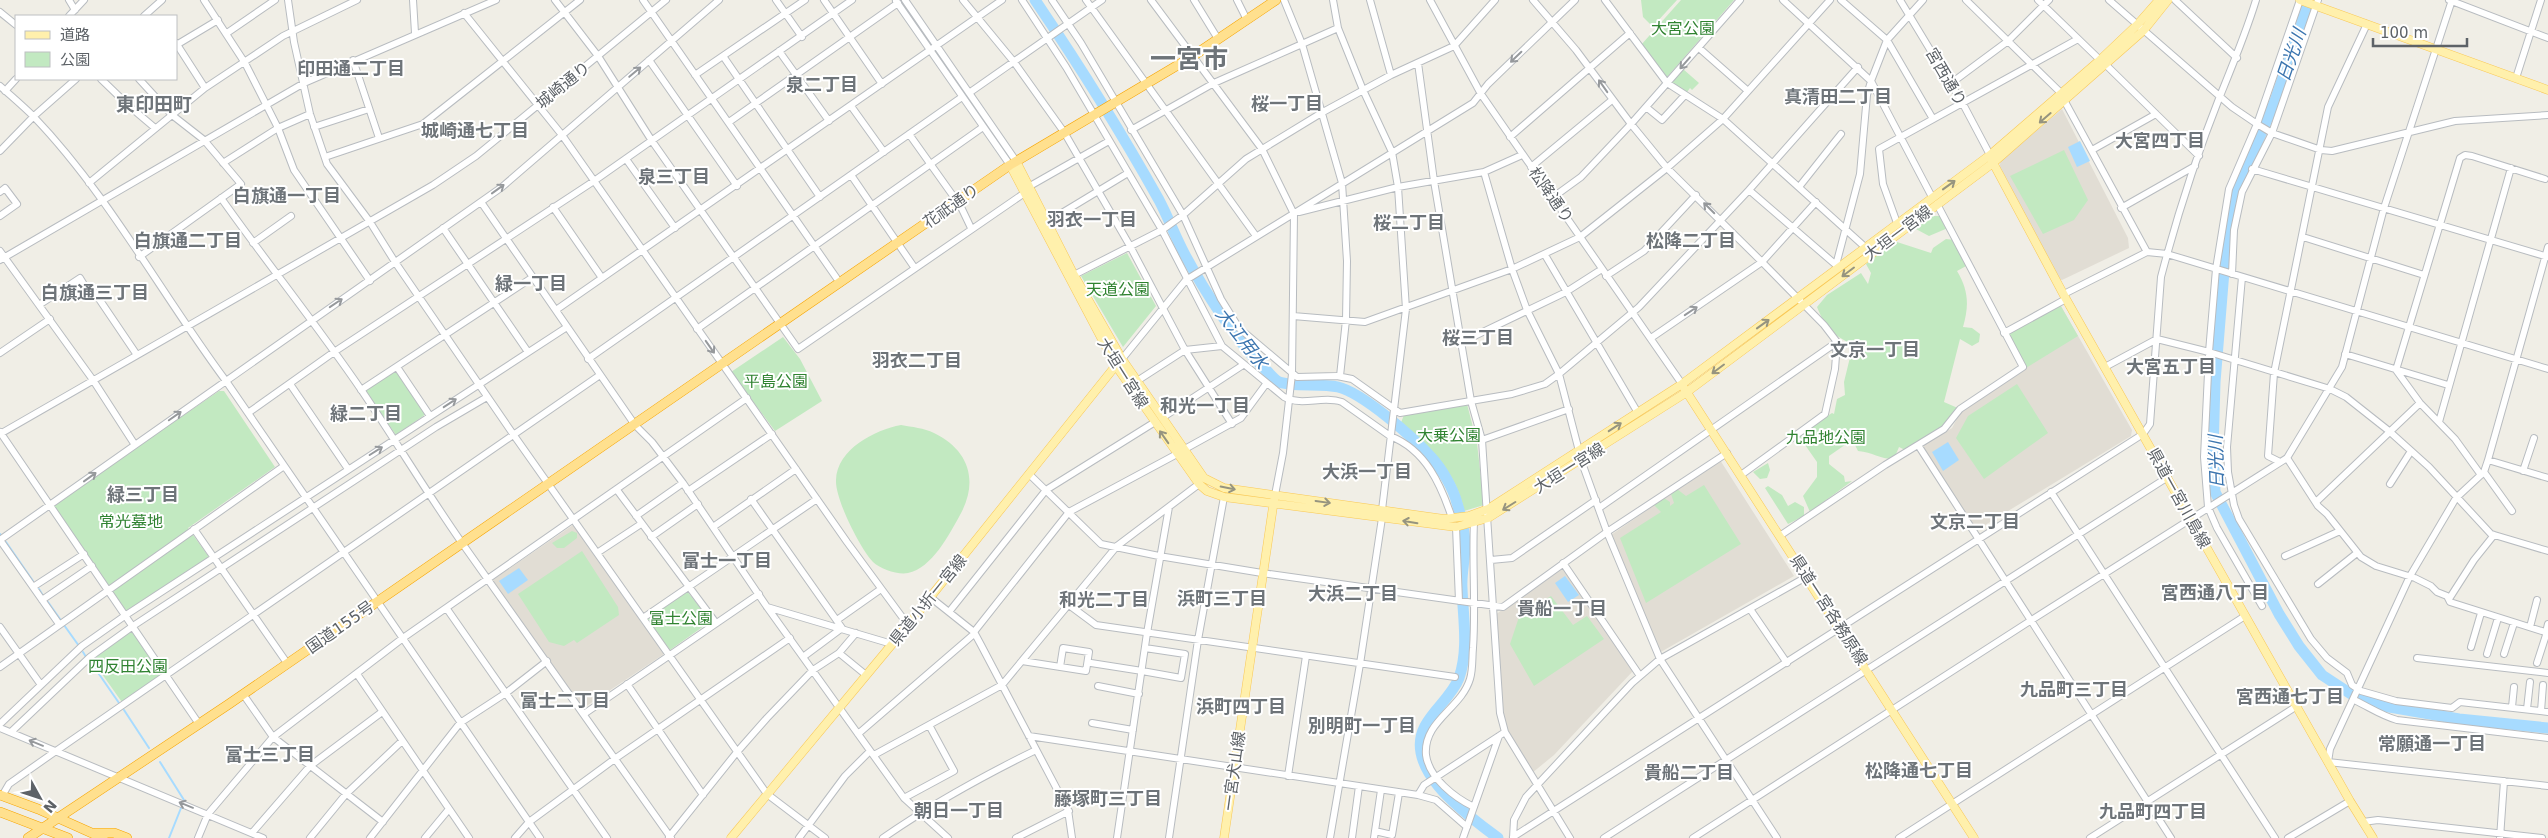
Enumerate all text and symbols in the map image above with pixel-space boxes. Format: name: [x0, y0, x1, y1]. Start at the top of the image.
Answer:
legend: [15, 15, 178, 80]
scale bar: [2373, 15, 2467, 47]
park label: 大宮公園: [1651, 19, 1715, 38]
water label: 日光川: [2272, 24, 2310, 84]
text: 100 m: [2380, 24, 2428, 42]
text: 道路: [60, 26, 90, 44]
district label: 一宮市: [1150, 44, 1228, 74]
street label: 宮西通り: [1922, 45, 1970, 109]
text: 公園: [60, 51, 90, 69]
one-way arrow: [1510, 51, 1522, 63]
one-way arrow: [1680, 56, 1691, 69]
street label: 城崎通り: [532, 57, 594, 113]
district label: 印田通二丁目: [297, 58, 405, 79]
one-way arrow: [628, 66, 641, 78]
district label: 泉二丁目: [786, 74, 858, 95]
one-way arrow: [1598, 79, 1608, 93]
district label: 真清田二丁目: [1784, 86, 1892, 107]
district label: 東印田町: [116, 93, 192, 115]
district label: 桜一丁目: [1251, 93, 1323, 114]
one-way arrow: [2038, 112, 2051, 123]
district label: 城崎通七丁目: [421, 120, 529, 141]
district label: 大宮四丁目: [2115, 130, 2205, 151]
street label: 松降通り: [1525, 163, 1577, 227]
district label: 泉三丁目: [638, 166, 710, 187]
street label: 花祇通り: [919, 180, 983, 232]
one-way arrow: [1941, 180, 1955, 190]
one-way arrow: [491, 184, 504, 195]
district label: 白旗通一丁目: [233, 185, 341, 206]
one-way arrow: [1703, 201, 1715, 214]
street label: 大垣一宮線: [1860, 201, 1936, 265]
district label: 羽衣一丁目: [1047, 209, 1137, 230]
district label: 桜二丁目: [1373, 212, 1445, 233]
district label: 白旗通二丁目: [134, 230, 242, 251]
district label: 松降二丁目: [1646, 230, 1736, 251]
one-way arrow: [1841, 267, 1855, 277]
district label: 緑一丁目: [495, 273, 567, 294]
park label: 天道公園: [1086, 280, 1150, 299]
district label: 白旗通三丁目: [41, 282, 149, 303]
one-way arrow: [329, 298, 343, 308]
water label: 大江用水: [1212, 303, 1274, 374]
one-way arrow: [1684, 306, 1698, 316]
one-way arrow: [1755, 319, 1769, 330]
district label: 桜三丁目: [1442, 327, 1514, 348]
street label: 大垣一宮線: [1094, 334, 1152, 412]
district label: 文京一丁目: [1830, 339, 1920, 360]
one-way arrow: [705, 340, 715, 354]
district label: 羽衣二丁目: [872, 350, 962, 371]
district label: 大宮五丁目: [2126, 356, 2216, 377]
one-way arrow: [1712, 364, 1725, 375]
park label: 平島公園: [744, 372, 808, 391]
district label: 和光一丁目: [1160, 395, 1250, 416]
one-way arrow: [442, 398, 456, 408]
district label: 緑二丁目: [330, 403, 402, 424]
one-way arrow: [168, 411, 182, 421]
one-way arrow: [1608, 422, 1622, 433]
park label: 大乗公園: [1417, 426, 1481, 445]
park label: 九品地公園: [1786, 428, 1866, 447]
one-way arrow: [1159, 430, 1170, 444]
water label: 日光川: [2204, 433, 2227, 489]
street label: 大垣一宮線: [1530, 439, 1608, 497]
street label: 県道一宮川島線: [2144, 444, 2214, 552]
one-way arrow: [368, 446, 382, 456]
district label: 大浜一丁目: [1322, 461, 1412, 482]
one-way arrow: [83, 472, 97, 482]
district label: 緑三丁目: [107, 484, 179, 505]
one-way arrow: [1219, 484, 1235, 493]
one-way arrow: [1315, 497, 1331, 507]
one-way arrow: [1502, 501, 1516, 511]
district label: 文京二丁目: [1930, 511, 2020, 532]
park label: 常光墓地: [99, 512, 163, 531]
one-way arrow: [1403, 517, 1419, 527]
district label: 富士一丁目: [682, 550, 772, 571]
street label: 県道小折一宮線: [885, 550, 971, 650]
street label: 県道一宮各務原線: [1786, 551, 1872, 669]
district label: 宮西通八丁目: [2161, 582, 2269, 603]
district label: 大浜二丁目: [1308, 583, 1398, 604]
district label: 浜町三丁目: [1177, 588, 1267, 609]
district label: 和光二丁目: [1059, 589, 1149, 610]
street label: 国道155号: [302, 597, 378, 657]
district label: 貴船一丁目: [1517, 598, 1607, 619]
park label: 富士公園: [649, 609, 713, 628]
park label: 四反田公園: [88, 657, 168, 676]
district label: 九品町三丁目: [2020, 679, 2128, 700]
district label: 宮西通七丁目: [2236, 686, 2344, 707]
district label: 富士二丁目: [520, 690, 610, 711]
district label: 浜町四丁目: [1196, 696, 1286, 717]
district label: 別明町一丁目: [1308, 715, 1416, 736]
street label: 一宮犬山線: [1219, 730, 1249, 812]
district label: 常願通一丁目: [2378, 733, 2486, 754]
one-way arrow: [29, 737, 44, 747]
district label: 富士三丁目: [225, 744, 315, 765]
district label: 松降通七丁目: [1865, 760, 1973, 781]
district label: 貴船二丁目: [1644, 762, 1734, 783]
north arrow: [15, 773, 65, 823]
district label: 藤塚町三丁目: [1054, 788, 1162, 809]
text: N: [40, 797, 60, 816]
one-way arrow: [179, 800, 194, 809]
district label: 朝日一丁目: [914, 800, 1004, 821]
district label: 九品町四丁目: [2099, 801, 2207, 822]

